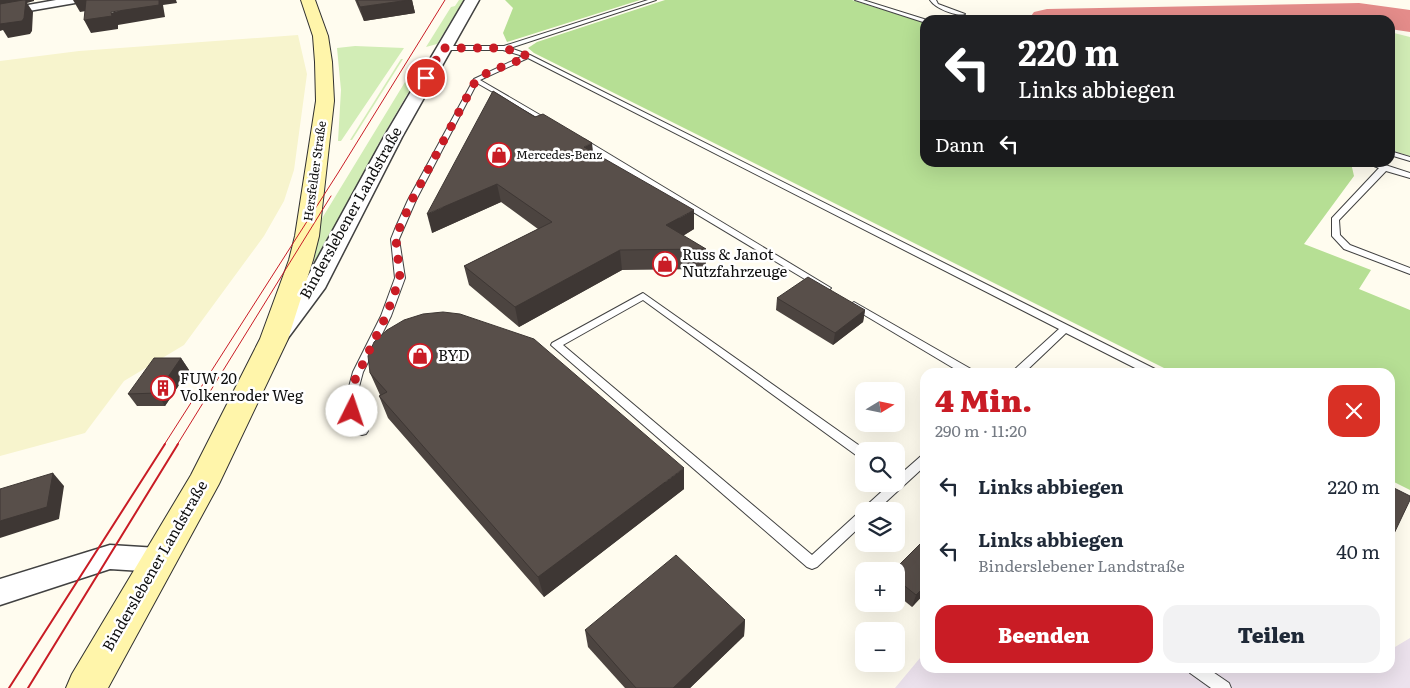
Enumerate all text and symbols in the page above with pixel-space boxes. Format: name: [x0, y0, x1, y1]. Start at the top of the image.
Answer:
text: 220 m: [1018, 25, 1119, 77]
icon: left: [935, 35, 1000, 100]
pin: [405, 57, 447, 99]
icon: arrive: [412, 64, 440, 92]
text: Links abbiegen: [1018, 72, 1175, 105]
street label: Hersfelder Straße: [298, 120, 330, 222]
street label: Binderslebener Landstraße: [293, 122, 407, 303]
text: Dann: [935, 130, 985, 158]
icon: left: [995, 130, 1023, 158]
shop icon: Mercedes-Benz: [486, 142, 512, 168]
place label: Mercedes-Benz: [516, 145, 603, 163]
place label: Russ & Janot Nutzfahrzeuge: [682, 242, 788, 282]
shop icon: Russ & Janot Nutzfahrzeuge: [652, 251, 678, 277]
shop icon: BYD: [407, 343, 433, 369]
place label: BYD: [438, 343, 470, 366]
place label: FUW 20 Volkenroder Weg: [180, 366, 304, 406]
building icon: FUW 20 Volkenroder Weg: [150, 375, 176, 401]
text: 4 Min.: [935, 377, 1032, 421]
north arrow: [855, 382, 905, 432]
map controls: [855, 382, 905, 672]
position arrow: [325, 384, 377, 436]
button: close: [1328, 385, 1380, 437]
text: 290 m · 11:20: [935, 418, 1027, 442]
button: search: [855, 442, 905, 492]
icon: left: [935, 472, 963, 500]
text: Links abbiegen: [978, 472, 1124, 500]
text: 220 m: [1328, 472, 1380, 500]
street label: Binderslebener Landstraße: [95, 475, 212, 655]
button: layers: [855, 502, 905, 552]
text: Links abbiegen: [978, 525, 1124, 553]
icon: left: [935, 537, 963, 565]
text: 40 m: [1336, 537, 1380, 565]
text: Binderslebener Landstraße: [978, 553, 1185, 577]
button: +: [855, 562, 905, 612]
button: Beenden: [935, 605, 1153, 663]
button: Teilen: [1163, 605, 1380, 663]
button: −: [855, 622, 905, 672]

